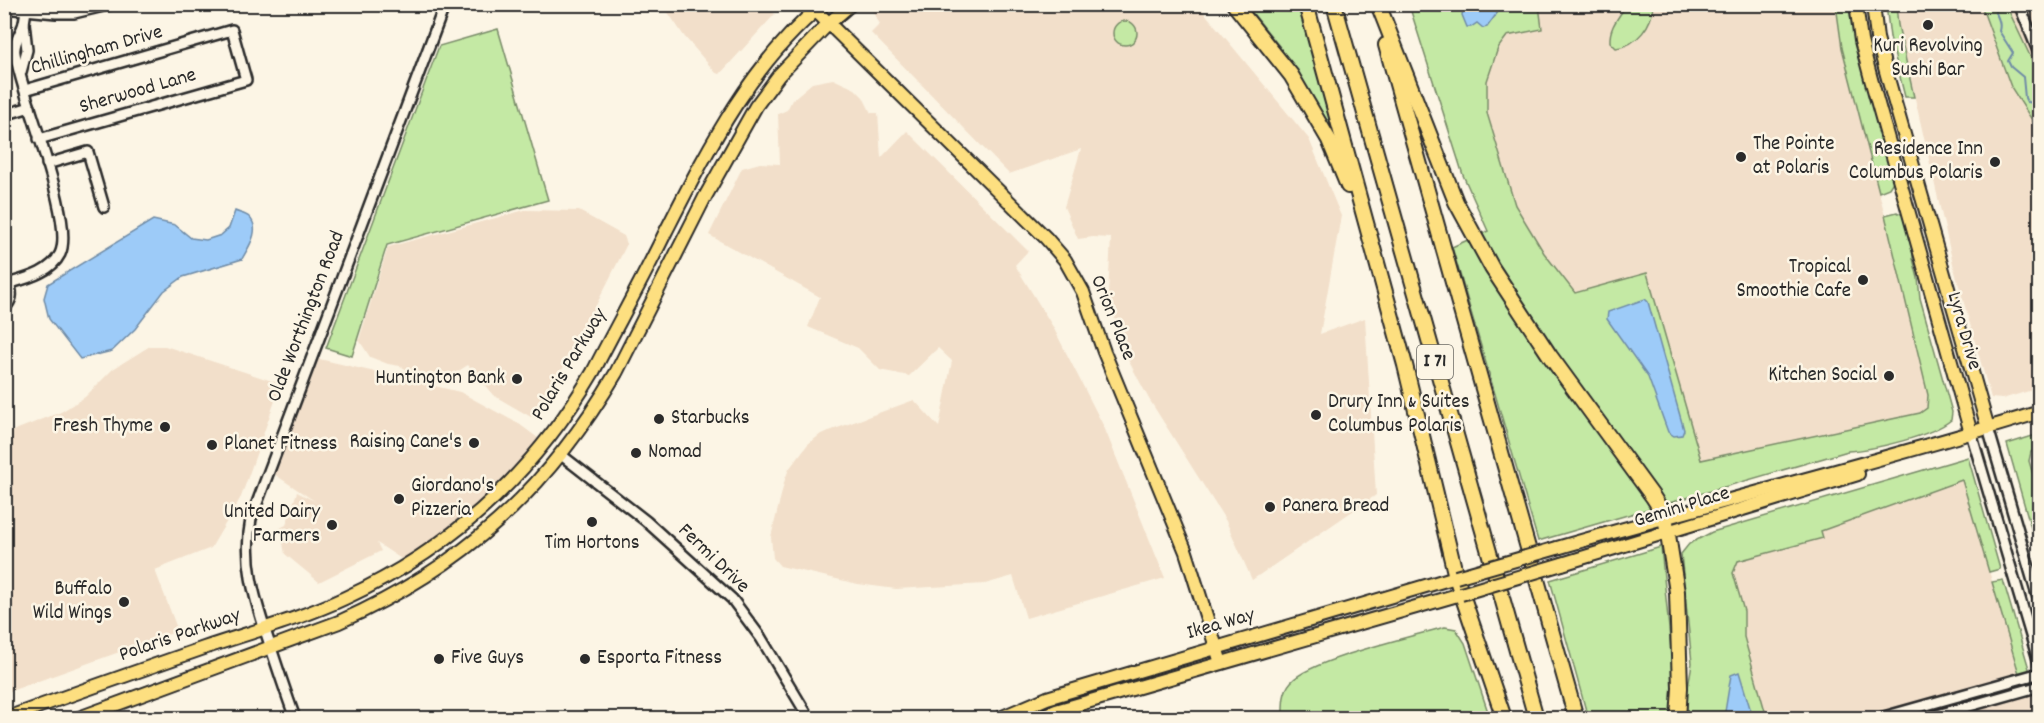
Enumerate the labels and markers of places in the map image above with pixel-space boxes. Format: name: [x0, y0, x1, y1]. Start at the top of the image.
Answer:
marker: Kuri Revolving Sushi Bar: [1921, 18, 1935, 32]
place label: Kuri Revolving Sushi Bar: [1873, 32, 1983, 86]
place label: The Pointe at Polaris: [1753, 130, 1834, 184]
place label: Residence Inn Columbus Polaris: [1849, 135, 1983, 189]
marker: The Pointe at Polaris: [1734, 150, 1748, 164]
marker: Residence Inn Columbus Polaris: [1988, 155, 2002, 169]
place label: Tropical Smoothie Cafe: [1737, 253, 1851, 307]
marker: Tropical Smoothie Cafe: [1856, 273, 1870, 287]
place label: Kitchen Social: [1768, 361, 1877, 391]
place label: Huntington Bank: [375, 364, 505, 394]
marker: Kitchen Social: [1882, 369, 1896, 383]
marker: Huntington Bank: [510, 372, 524, 386]
place label: Drury Inn & Suites Columbus Polaris: [1328, 388, 1470, 442]
place label: Starbucks: [671, 404, 750, 434]
marker: Drury Inn & Suites Columbus Polaris: [1309, 408, 1323, 422]
place label: Fresh Thyme: [53, 412, 153, 442]
marker: Starbucks: [652, 412, 666, 426]
marker: Fresh Thyme: [158, 420, 172, 434]
place label: Raising Cane's: [350, 428, 462, 458]
place label: Planet Fitness: [224, 430, 337, 460]
marker: Raising Cane's: [467, 436, 481, 450]
marker: Planet Fitness: [205, 438, 219, 452]
place label: Nomad: [648, 438, 702, 468]
marker: Nomad: [629, 446, 643, 460]
place label: Giordano's Pizzeria: [411, 472, 494, 526]
marker: Giordano's Pizzeria: [392, 492, 406, 506]
place label: Panera Bread: [1282, 492, 1389, 522]
place label: United Dairy Farmers: [224, 498, 320, 552]
marker: Panera Bread: [1263, 500, 1277, 514]
marker: Tim Hortons: [585, 515, 599, 529]
marker: United Dairy Farmers: [325, 518, 339, 532]
place label: Tim Hortons: [544, 529, 640, 559]
place label: Buffalo Wild Wings: [33, 575, 112, 629]
marker: Buffalo Wild Wings: [117, 595, 131, 609]
place label: Five Guys: [451, 644, 524, 674]
place label: Esporta Fitness: [597, 644, 722, 674]
marker: Five Guys: [432, 652, 446, 666]
marker: Esporta Fitness: [578, 652, 592, 666]

